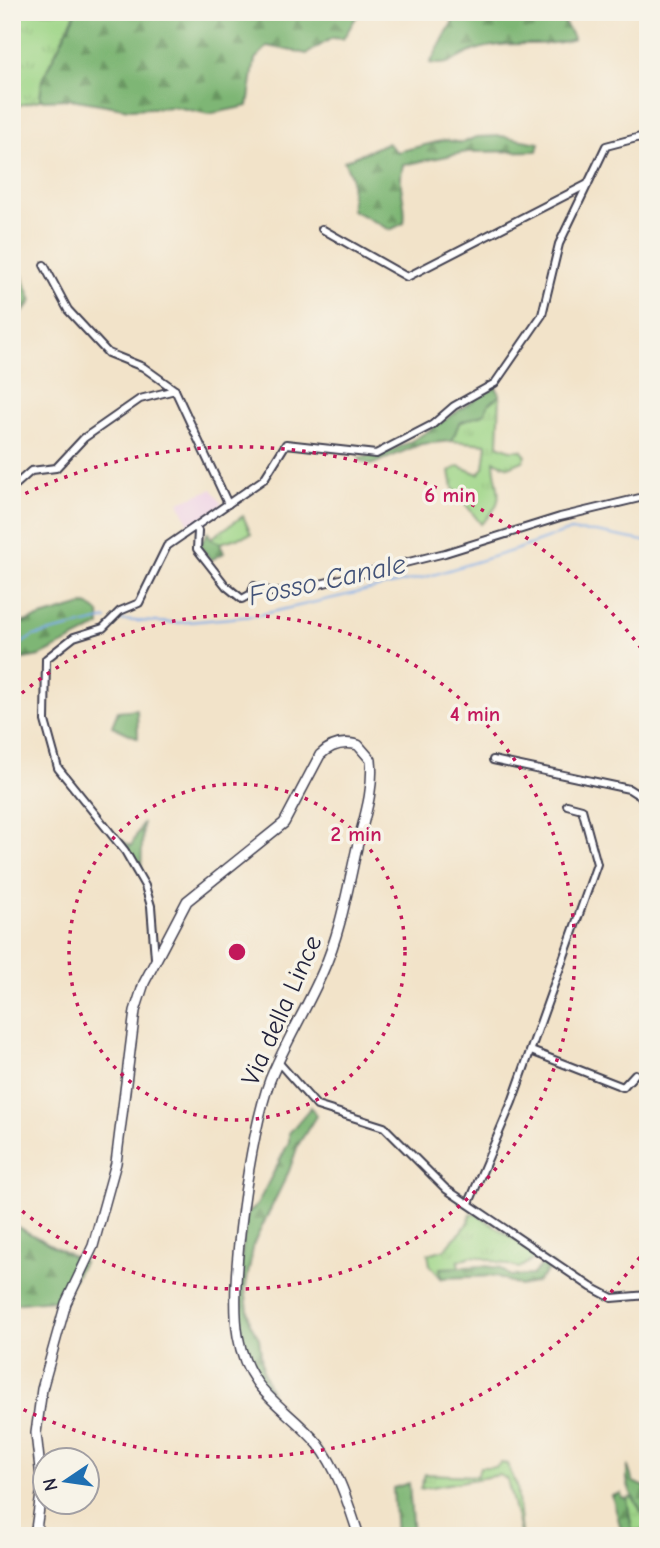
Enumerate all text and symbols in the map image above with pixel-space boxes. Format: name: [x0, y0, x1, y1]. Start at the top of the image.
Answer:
text: 6 min: [424, 483, 476, 507]
water label: Fosso Canale: [246, 548, 409, 612]
text: 4 min: [450, 702, 500, 726]
text: 2 min: [330, 822, 382, 846]
street label: Via della Lince: [235, 931, 328, 1090]
centre of rings: [225, 940, 249, 964]
north arrow: [32, 1446, 102, 1516]
text: N: [38, 1476, 63, 1493]

